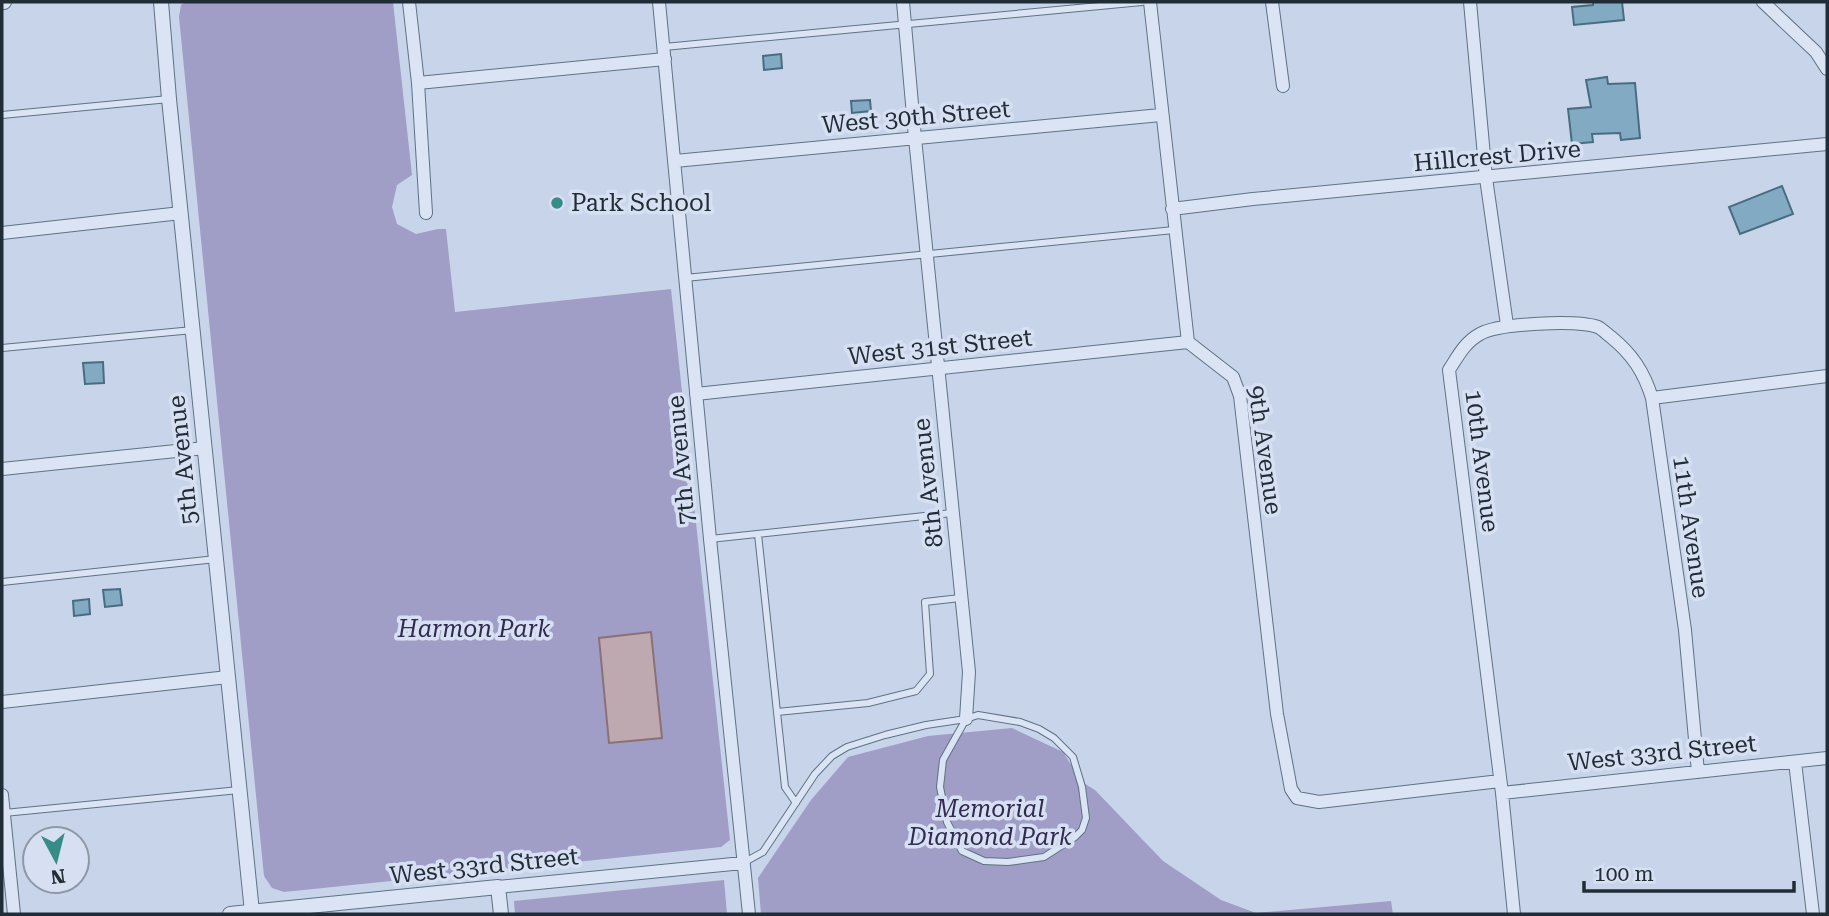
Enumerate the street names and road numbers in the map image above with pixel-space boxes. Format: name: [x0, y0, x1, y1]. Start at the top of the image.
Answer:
street label: West 30th Street: [821, 95, 1011, 139]
street label: Hillcrest Drive: [1412, 135, 1582, 177]
street label: West 31st Street: [846, 323, 1034, 371]
street label: 9th Avenue: [1242, 384, 1288, 516]
street label: 10th Avenue: [1459, 388, 1505, 534]
street label: 5th Avenue: [162, 394, 204, 526]
street label: 7th Avenue: [661, 394, 701, 526]
street label: 8th Avenue: [907, 417, 949, 549]
street label: 11th Avenue: [1667, 454, 1715, 600]
street label: West 33rd Street: [1566, 729, 1758, 777]
street label: West 33rd Street: [388, 842, 580, 890]

